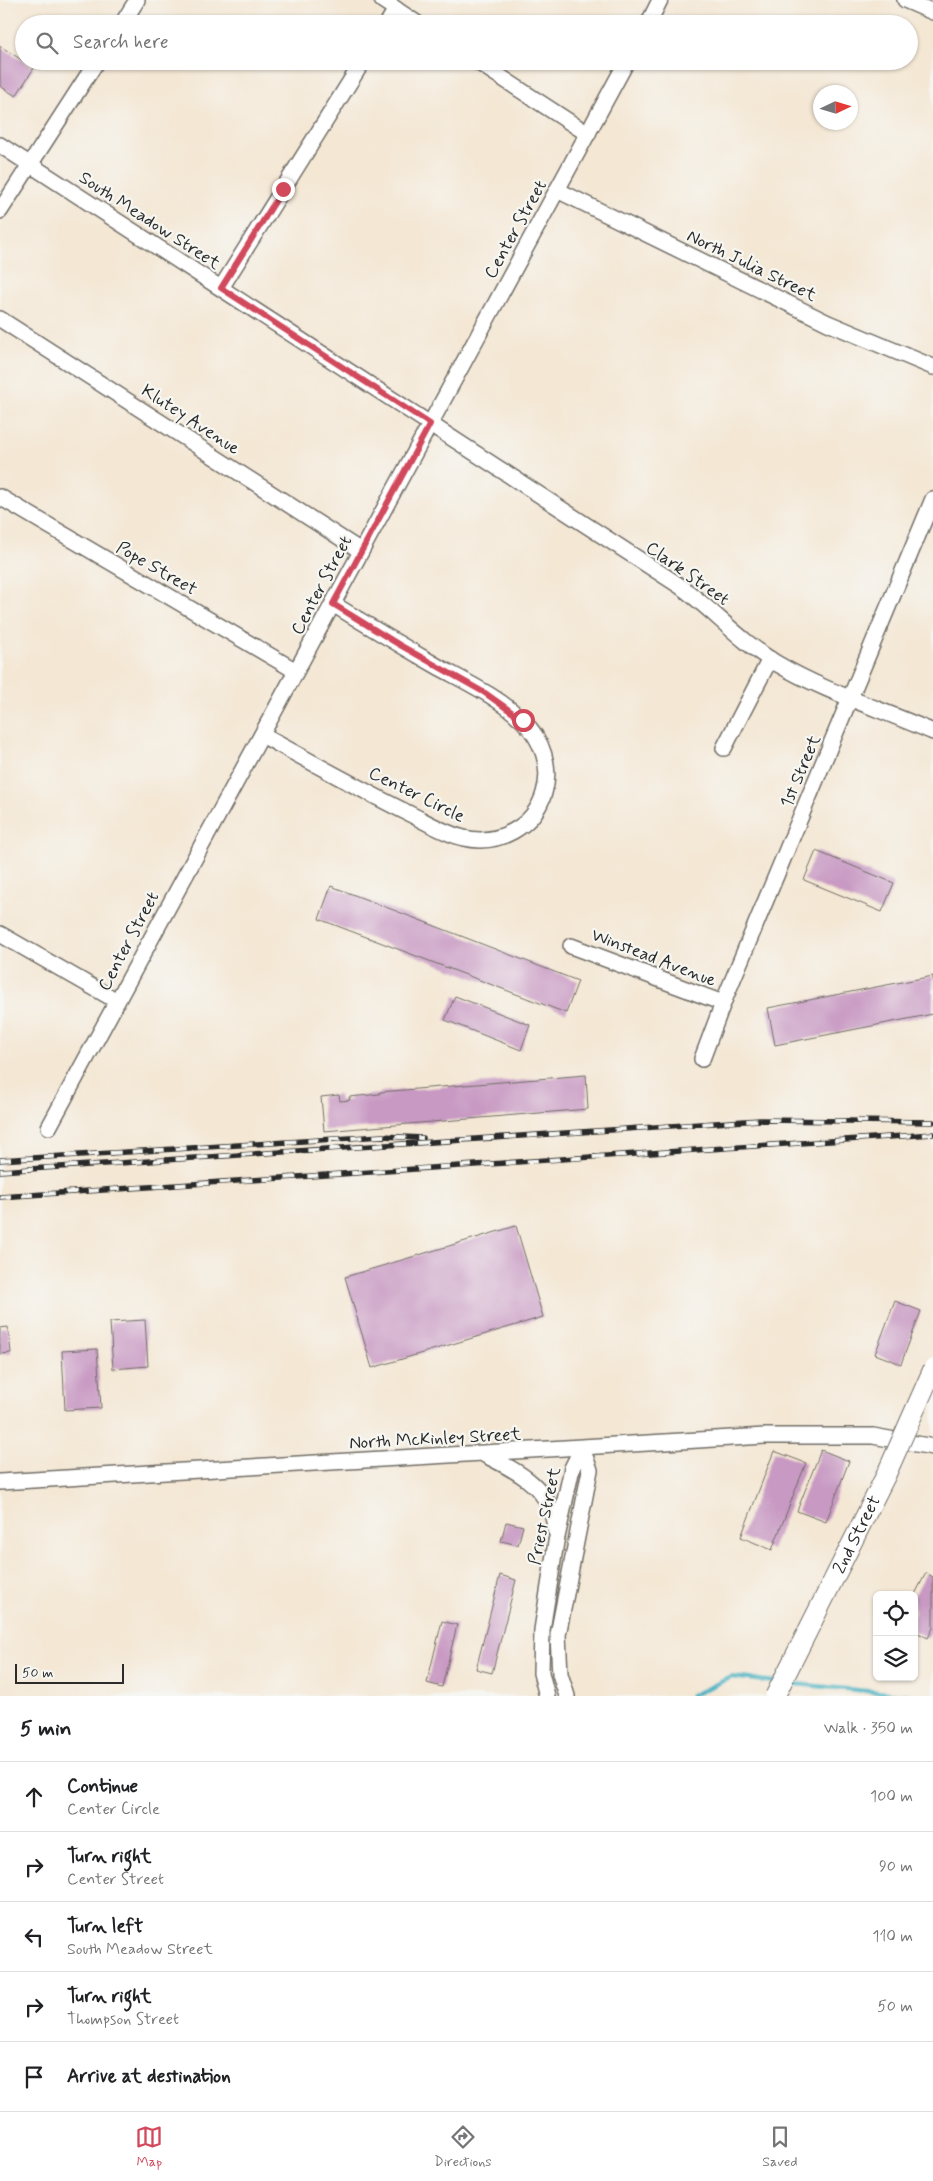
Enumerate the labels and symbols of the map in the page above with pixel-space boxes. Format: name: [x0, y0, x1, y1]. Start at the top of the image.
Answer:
north arrow: [813, 85, 858, 130]
street label: South Meadow Street: [74, 166, 225, 276]
street label: Center Street: [479, 176, 553, 283]
route end: [272, 178, 295, 201]
street label: North Julia Street: [683, 224, 821, 308]
street label: Klutey Avenue: [136, 379, 244, 461]
street label: Center Street: [286, 531, 358, 639]
street label: Pope Street: [112, 536, 201, 602]
street label: Clark Street: [641, 536, 734, 612]
route start: [512, 709, 535, 732]
street label: 1st Street: [775, 731, 827, 811]
street label: Center Circle: [364, 761, 469, 829]
street label: Center Street: [93, 887, 165, 995]
street label: Winstead Avenue: [588, 923, 720, 993]
street label: North McKinley Street: [349, 1422, 522, 1455]
street label: Priest Street: [523, 1465, 567, 1567]
street label: 2nd Street: [827, 1492, 887, 1578]
scale bar: [15, 1661, 124, 1684]

